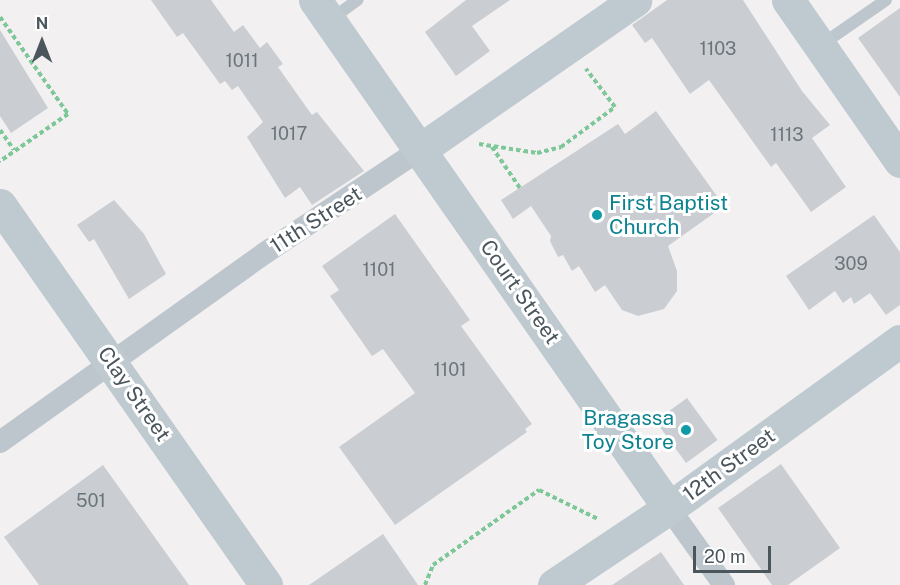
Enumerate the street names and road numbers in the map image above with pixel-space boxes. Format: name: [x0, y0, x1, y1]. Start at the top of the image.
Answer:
street label: 11th Street: [266, 181, 366, 259]
street label: Court Street: [475, 235, 565, 349]
street label: Clay Street: [92, 342, 176, 446]
street label: 12th Street: [678, 423, 780, 507]

